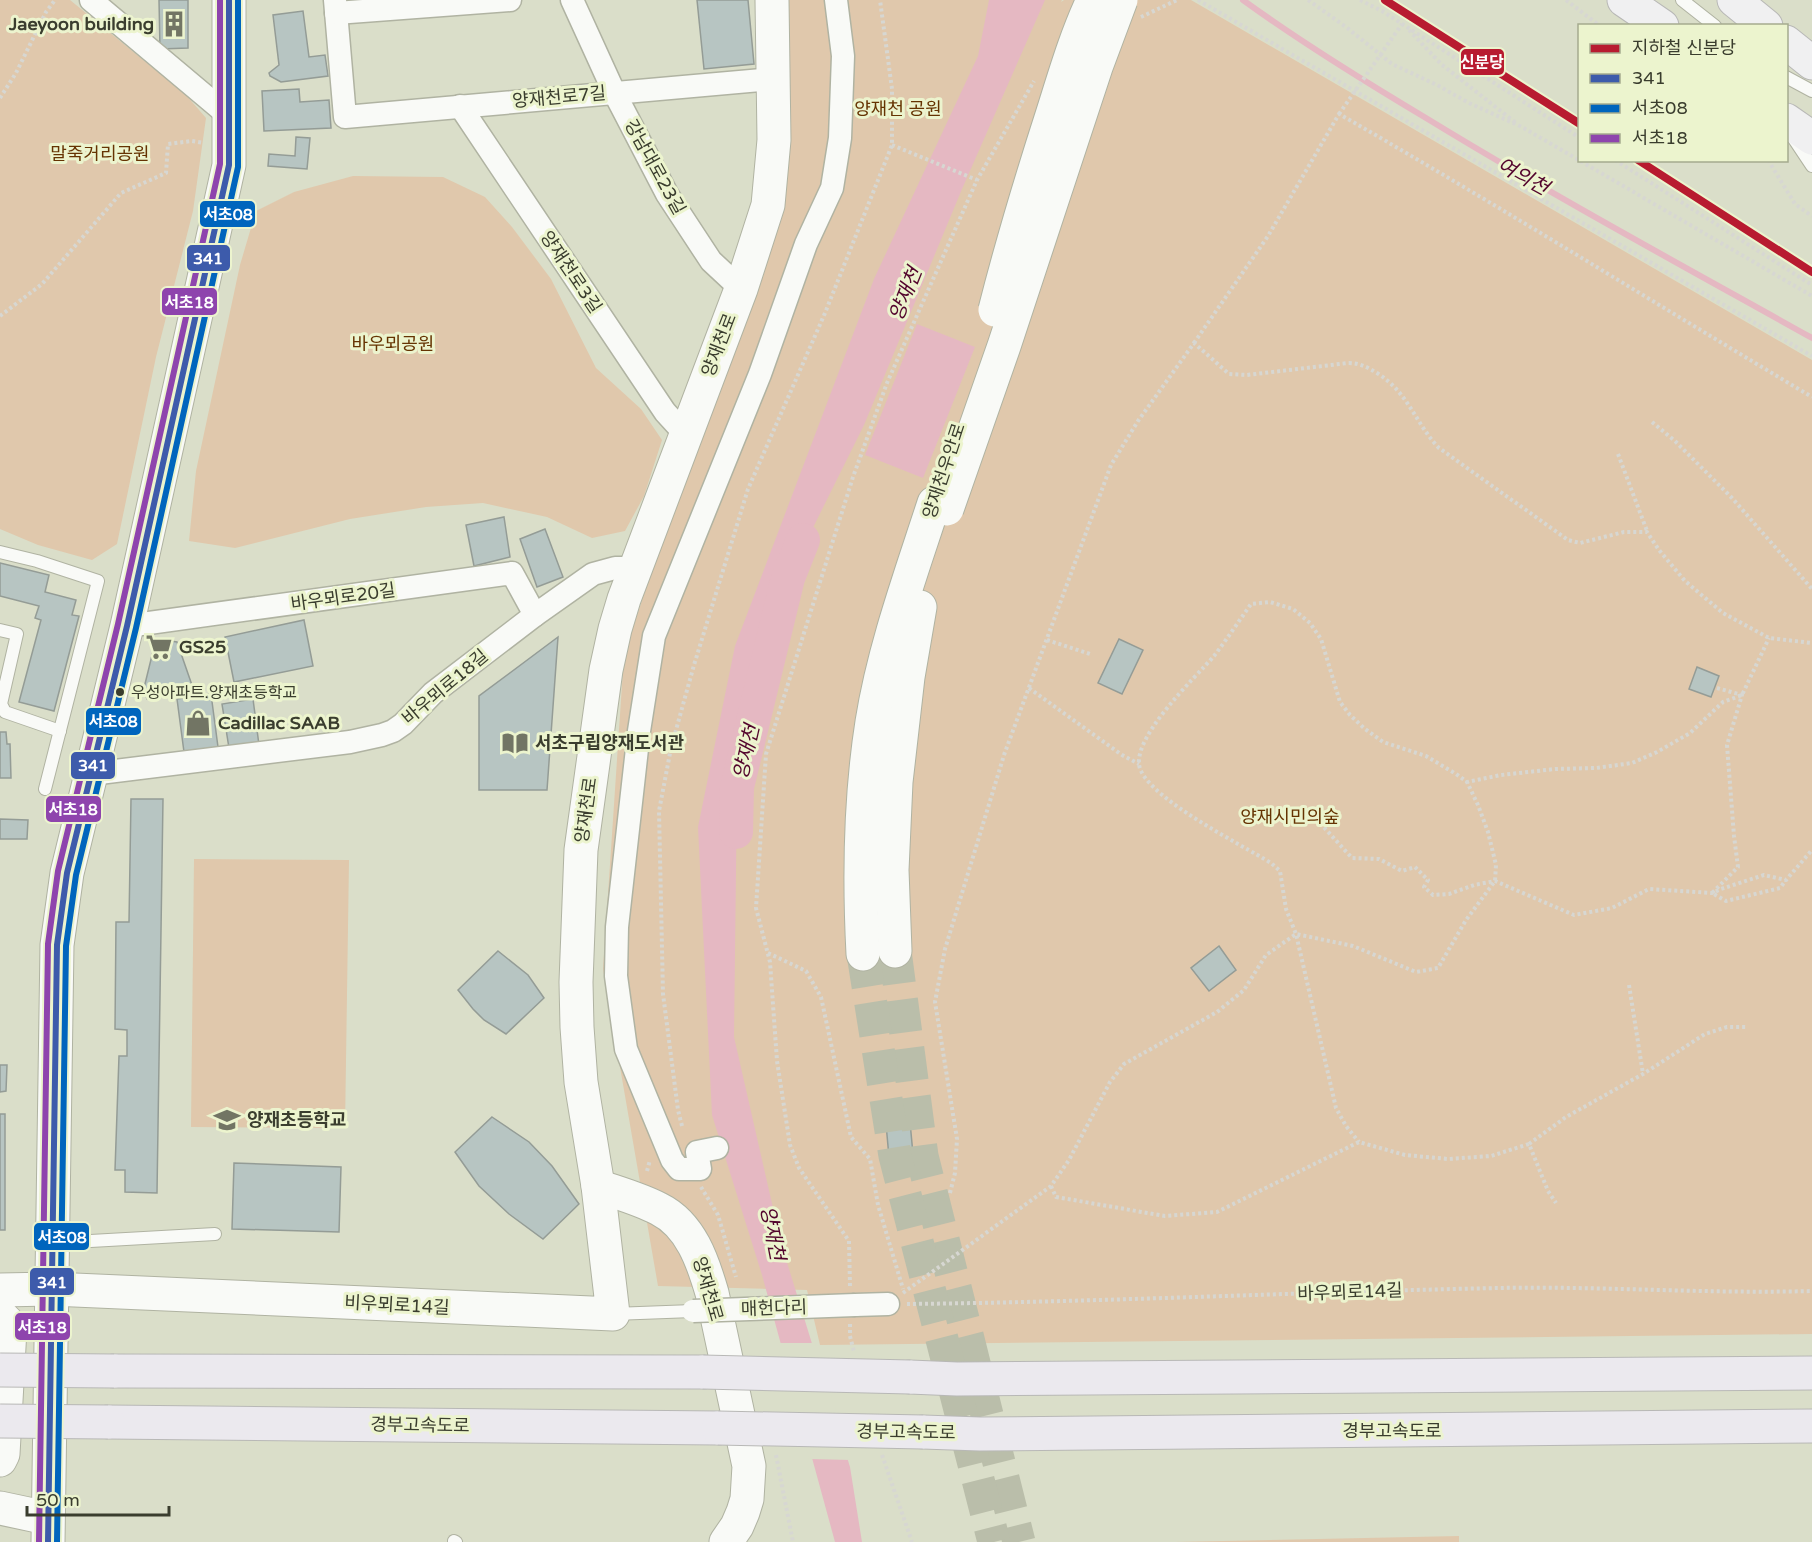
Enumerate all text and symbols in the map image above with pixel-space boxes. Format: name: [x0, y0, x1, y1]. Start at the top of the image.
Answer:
building icon: Jaeyoon building: [159, 9, 189, 39]
place label: Jaeyoon building: [8, 13, 154, 35]
legend: [1578, 24, 1788, 162]
text: 지하철 신분당: [1632, 37, 1736, 59]
line badge: 신분당: [1460, 48, 1505, 76]
text: 신분당: [1460, 53, 1504, 73]
text: 341: [1632, 67, 1666, 89]
street label: 양재천로7길: [511, 82, 607, 112]
text: 서초08: [1632, 97, 1688, 119]
park label: 양재천 공원: [854, 98, 942, 120]
street label: 강남대로23길: [620, 116, 690, 218]
text: 서초18: [1632, 127, 1688, 149]
park label: 말죽거리공원: [50, 143, 150, 165]
water label: 여의천: [1493, 153, 1555, 202]
line badge: 서초08: [199, 200, 256, 228]
text: 서초08: [203, 205, 253, 225]
street label: 양재천로3길: [536, 227, 606, 317]
line badge: 341: [186, 244, 231, 272]
text: 341: [193, 249, 223, 269]
water label: 양재천: [884, 262, 928, 324]
line badge: 서초18: [161, 287, 218, 316]
text: 서초18: [164, 293, 214, 313]
street label: 양재천로: [697, 310, 741, 380]
park label: 바우뫼공원: [352, 333, 434, 355]
street label: 양재천우안로: [918, 420, 970, 522]
street label: 바우뫼로20길: [289, 579, 397, 615]
supermarket icon: GS25: [144, 632, 174, 662]
place label: GS25: [179, 636, 226, 658]
street label: 바우뫼로18길: [398, 645, 492, 729]
place label: 우성아파트.양재초등학교: [131, 683, 297, 703]
marker: 우성아파트.양재초등학교: [114, 686, 126, 698]
line badge: 서초08: [85, 707, 142, 736]
shop icon: Cadillac SAAB: [183, 708, 213, 738]
text: 서초08: [88, 712, 138, 732]
place label: Cadillac SAAB: [218, 712, 340, 734]
water label: 양재천: [729, 720, 765, 782]
library icon: 서초구립양재도서관: [500, 728, 530, 758]
place label: 서초구립양재도서관: [535, 732, 684, 754]
line badge: 341: [70, 751, 116, 780]
text: 341: [78, 756, 108, 776]
street label: 양재천로: [570, 776, 602, 844]
line badge: 서초18: [45, 795, 102, 823]
text: 서초18: [48, 800, 98, 820]
park label: 양재시민의숲: [1240, 806, 1340, 828]
school or university icon: 양재초등학교: [212, 1105, 242, 1135]
place label: 양재초등학교: [247, 1109, 346, 1131]
water label: 양재천: [755, 1204, 790, 1265]
line badge: 서초08: [33, 1222, 90, 1251]
text: 서초08: [37, 1228, 87, 1248]
street label: 양재천로: [688, 1254, 728, 1324]
line badge: 341: [29, 1267, 75, 1296]
text: 341: [37, 1273, 67, 1293]
street label: 바우뫼로14길: [1297, 1279, 1403, 1305]
street label: 비우뫼로14길: [344, 1291, 450, 1319]
street label: 매헌다리: [741, 1296, 807, 1320]
line badge: 서초18: [14, 1312, 71, 1341]
text: 서초18: [17, 1318, 67, 1338]
street label: 경부고속도로: [370, 1413, 470, 1437]
street label: 경부고속도로: [856, 1420, 956, 1444]
street label: 경부고속도로: [1342, 1420, 1442, 1442]
scale bar: [27, 1479, 170, 1517]
text: 50 m: [36, 1489, 80, 1511]

